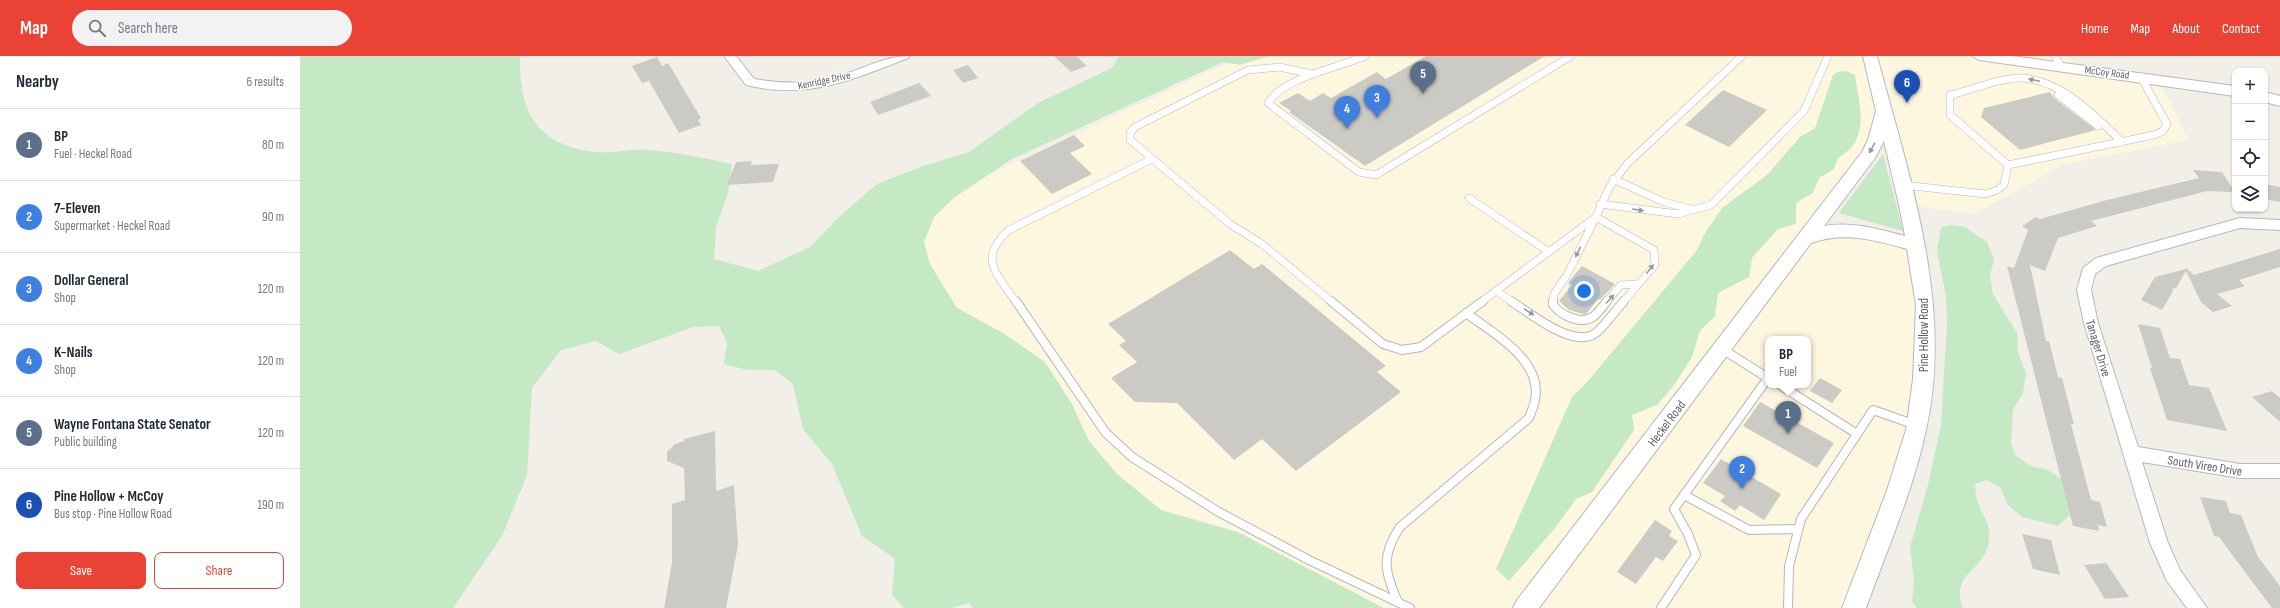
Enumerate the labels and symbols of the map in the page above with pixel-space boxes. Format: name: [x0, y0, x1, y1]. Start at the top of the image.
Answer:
pin: 5: [1410, 61, 1436, 94]
street label: McCoy Road: [2084, 63, 2130, 82]
street label: Kenridge Drive: [797, 69, 852, 92]
pin: 6: [1894, 70, 1920, 103]
one-way arrow: [2028, 77, 2040, 83]
pin: 3: [1364, 85, 1390, 118]
pin: 4: [1334, 96, 1360, 129]
one-way arrow: [1868, 142, 1875, 154]
one-way arrow: [1632, 207, 1644, 213]
one-way arrow: [1575, 246, 1581, 258]
one-way arrow: [1646, 264, 1655, 275]
your location: [1574, 281, 1594, 301]
one-way arrow: [1605, 293, 1614, 304]
street label: Pine Hollow Road: [1916, 298, 1932, 372]
one-way arrow: [1523, 309, 1535, 316]
street label: Tanager Drive: [2082, 318, 2114, 379]
street label: Heckel Road: [1644, 398, 1689, 450]
pin: 1: [1775, 401, 1801, 434]
street label: South Vireo Drive: [2166, 452, 2243, 480]
pin: 2: [1729, 456, 1755, 489]

